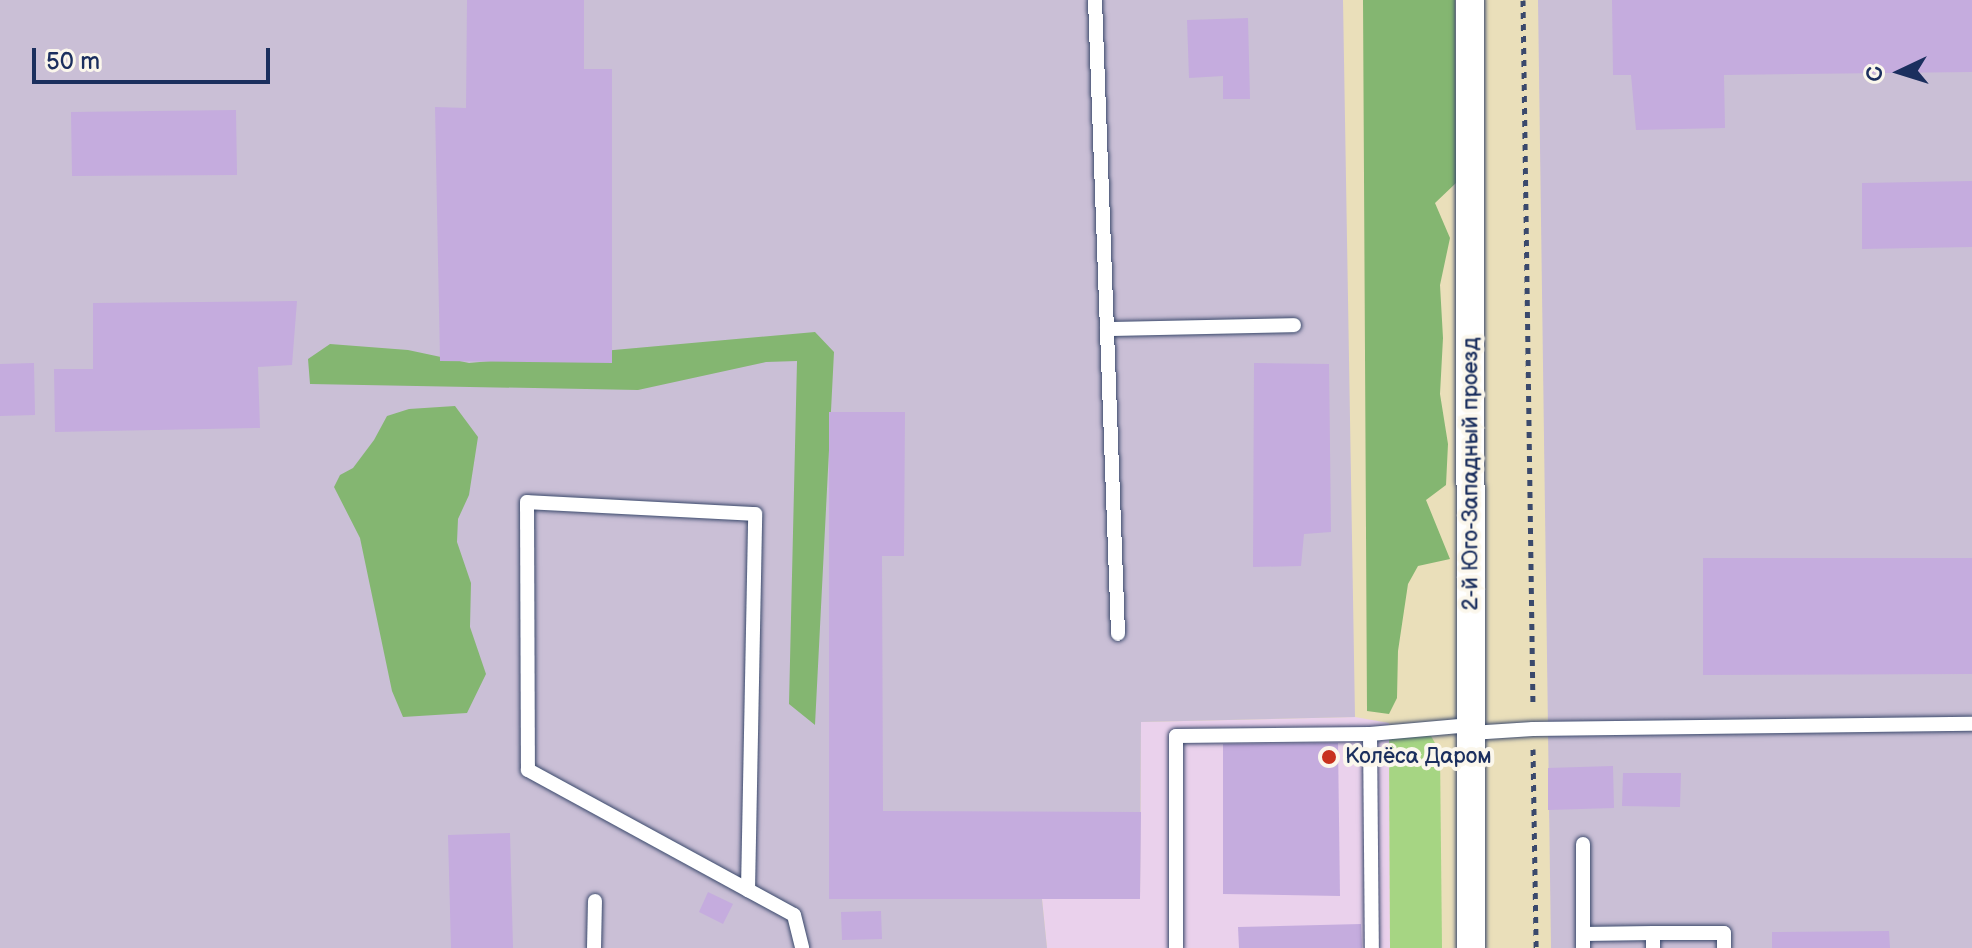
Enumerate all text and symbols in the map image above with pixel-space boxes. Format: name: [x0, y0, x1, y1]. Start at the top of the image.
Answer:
scale bar: [36, 32, 274, 82]
north arrow: [1860, 32, 1940, 112]
text: 50 m: [46, 47, 100, 76]
text: С: [1862, 65, 1890, 82]
street label: 2-й Юго-Западный проезд: [1458, 337, 1484, 611]
place label: Колёса Даром: [1345, 744, 1492, 770]
marker: Колёса Даром: [1320, 748, 1338, 766]

